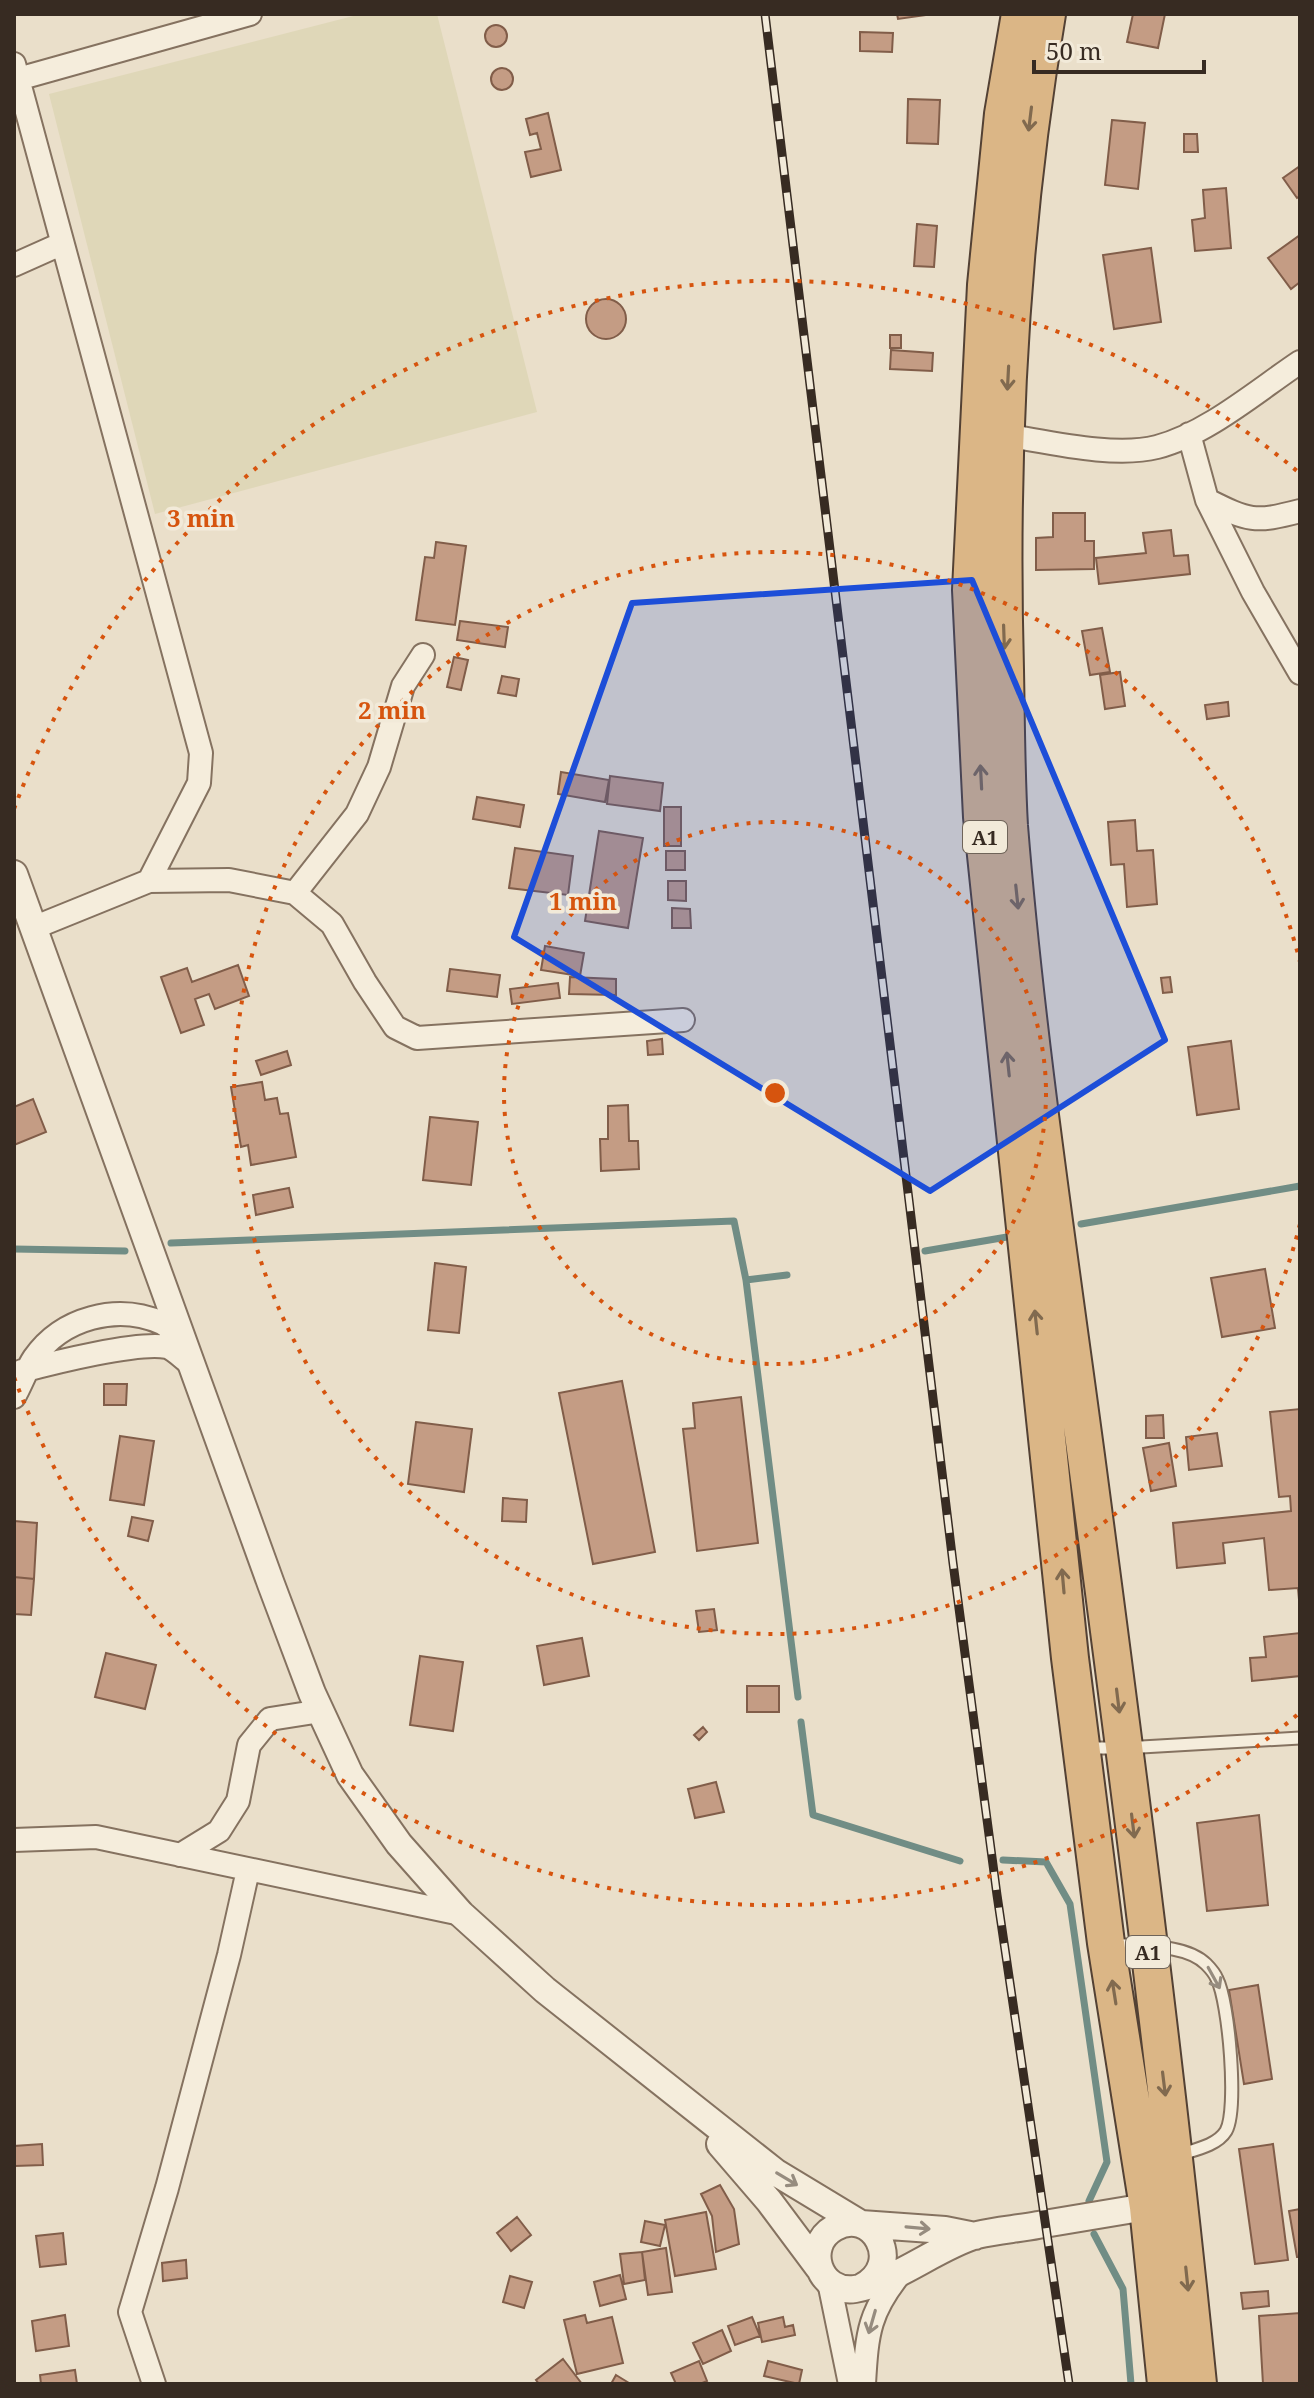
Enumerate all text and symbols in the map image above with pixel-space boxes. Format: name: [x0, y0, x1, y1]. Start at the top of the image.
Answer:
scale bar: [1034, 24, 1204, 74]
text: 50 m: [1046, 34, 1102, 67]
one-way arrow: [1022, 105, 1037, 131]
one-way arrow: [1000, 364, 1015, 391]
text: 3 min: [167, 501, 235, 534]
one-way arrow: [997, 623, 1012, 650]
text: 2 min: [358, 693, 426, 726]
one-way arrow: [973, 764, 988, 791]
road number: A1: [963, 821, 1007, 853]
one-way arrow: [1009, 883, 1024, 910]
text: 1 min: [549, 884, 617, 917]
one-way arrow: [1000, 1051, 1015, 1078]
centre of rings: [761, 1079, 789, 1107]
one-way arrow: [1028, 1309, 1043, 1336]
one-way arrow: [1055, 1568, 1070, 1595]
one-way arrow: [1111, 1687, 1126, 1713]
one-way arrow: [1126, 1812, 1141, 1839]
road number: A1: [1126, 1936, 1170, 1968]
one-way arrow: [1206, 1966, 1222, 1989]
one-way arrow: [1106, 1979, 1121, 2005]
one-way arrow: [1157, 2070, 1172, 2097]
one-way arrow: [775, 2172, 799, 2187]
one-way arrow: [904, 2221, 931, 2236]
one-way arrow: [1180, 2265, 1195, 2292]
one-way arrow: [863, 2309, 878, 2334]

